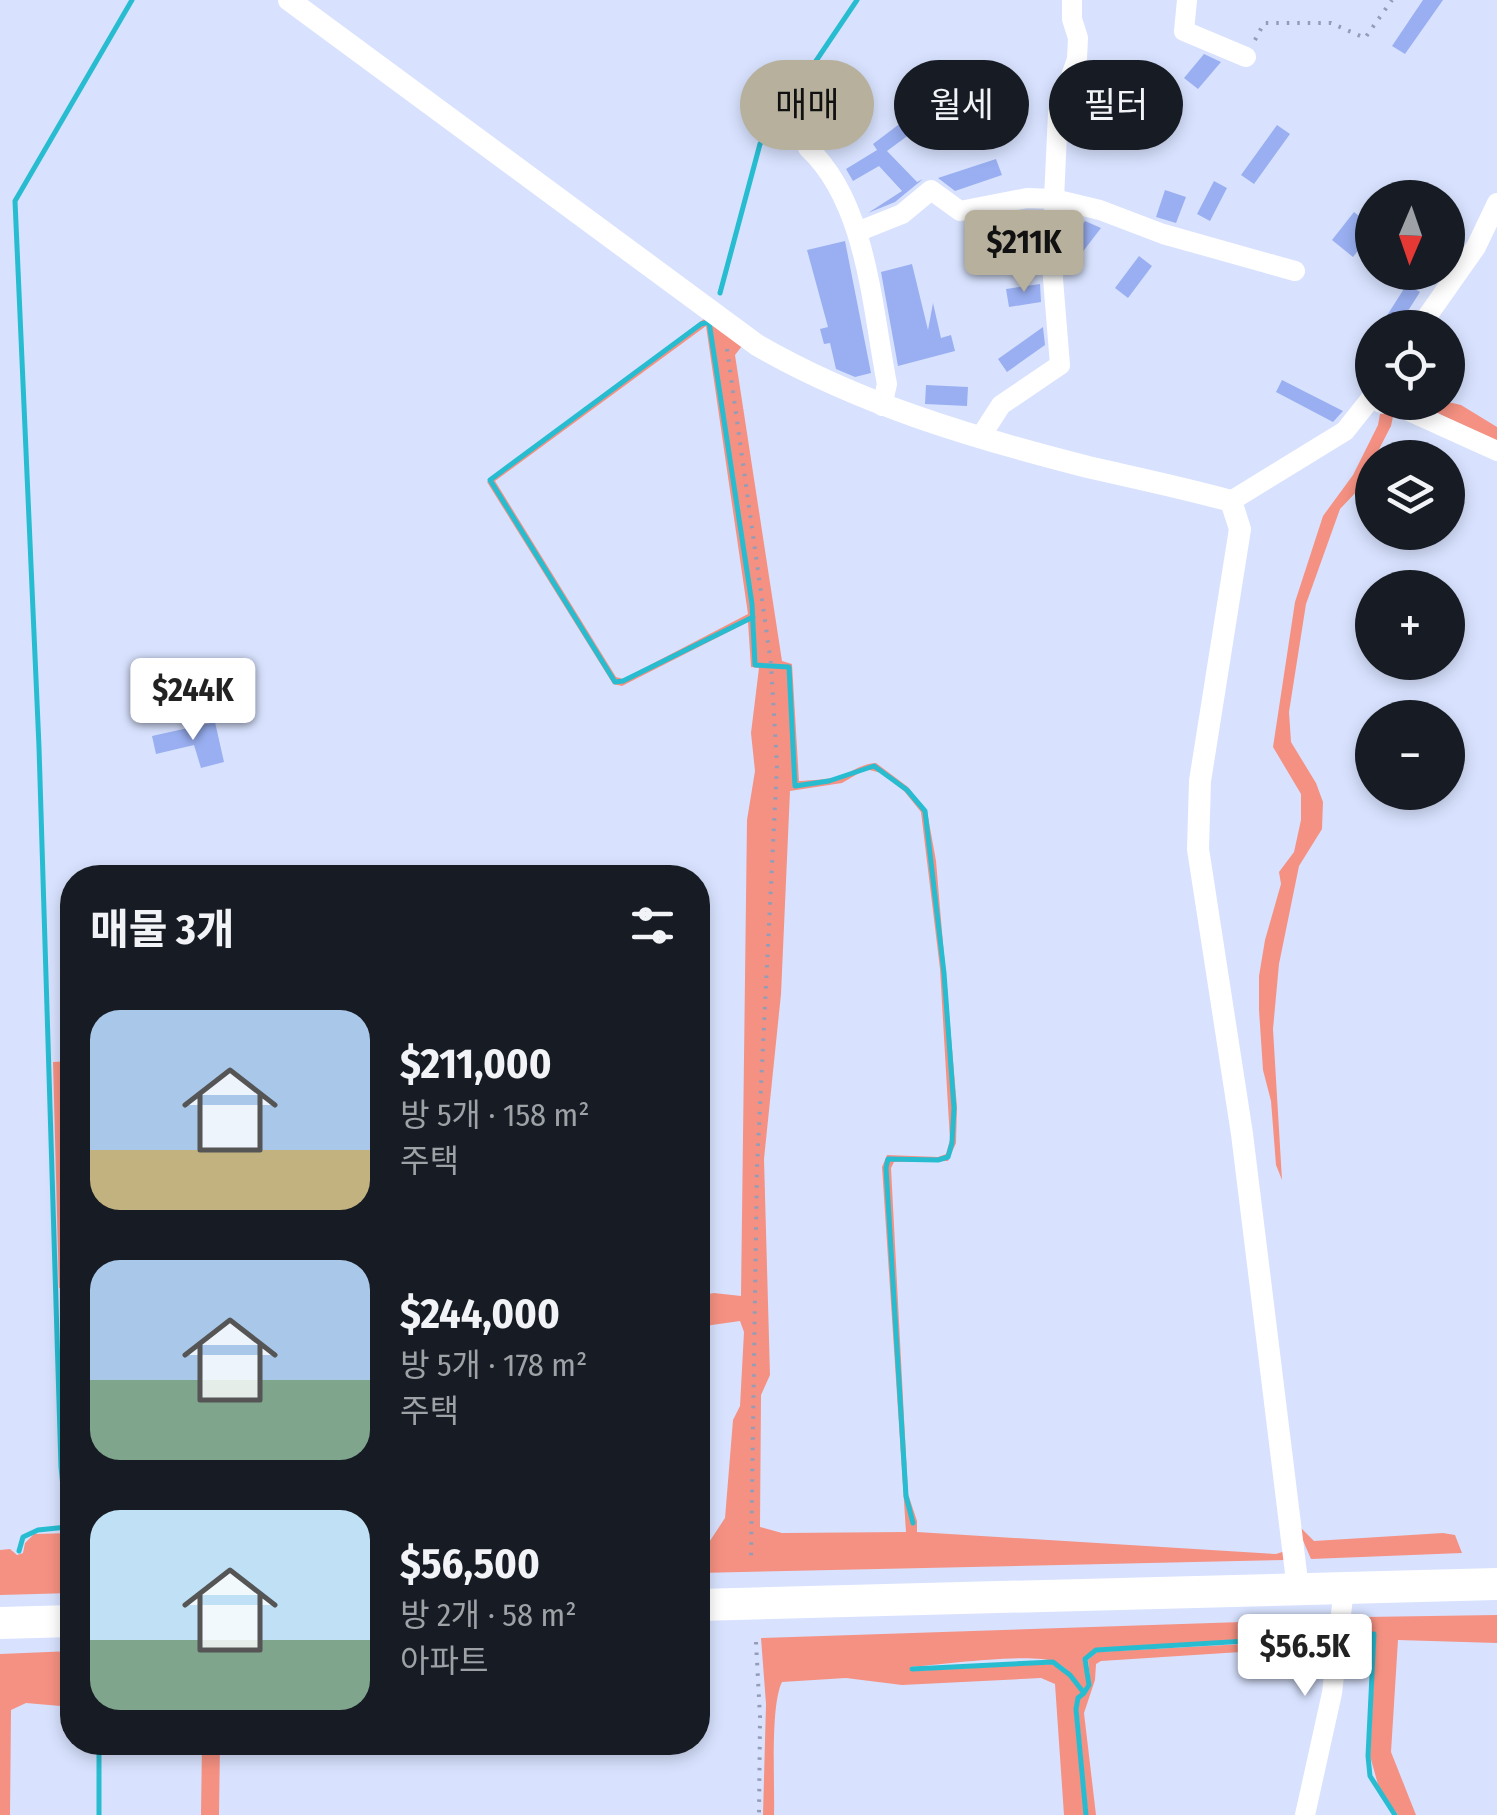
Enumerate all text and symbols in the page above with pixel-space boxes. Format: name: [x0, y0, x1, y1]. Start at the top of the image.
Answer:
chip: 매매: [740, 60, 874, 150]
chip: 월세: [894, 60, 1029, 150]
chip: 필터: [1049, 60, 1183, 150]
north arrow: [1355, 180, 1465, 290]
map controls: [1355, 180, 1465, 810]
pin: $211K: [954, 210, 1094, 295]
text: $211K: [987, 223, 1061, 261]
button: locate: [1355, 310, 1465, 420]
button: layers: [1355, 440, 1465, 550]
button: +: [1355, 570, 1465, 680]
pin: $244K: [123, 658, 263, 743]
text: $244K: [152, 671, 234, 709]
button: −: [1355, 700, 1465, 810]
icon: filters: [625, 898, 680, 953]
text: 매물 3개: [90, 905, 235, 955]
text: $211,000: [400, 1039, 552, 1089]
icon: home: [170, 1050, 290, 1170]
text: 방 5개 · 158 m²: [400, 1096, 590, 1134]
text: 주택: [400, 1142, 459, 1180]
text: $244,000: [400, 1289, 560, 1339]
icon: home: [170, 1300, 290, 1420]
text: 방 5개 · 178 m²: [400, 1346, 587, 1384]
text: 주택: [400, 1392, 459, 1430]
text: $56,500: [400, 1539, 540, 1589]
icon: home: [170, 1550, 290, 1670]
text: 방 2개 · 58 m²: [400, 1596, 577, 1634]
pin: $56.5K: [1224, 1614, 1386, 1699]
text: $56.5K: [1260, 1627, 1350, 1665]
text: 아파트: [400, 1642, 488, 1680]

